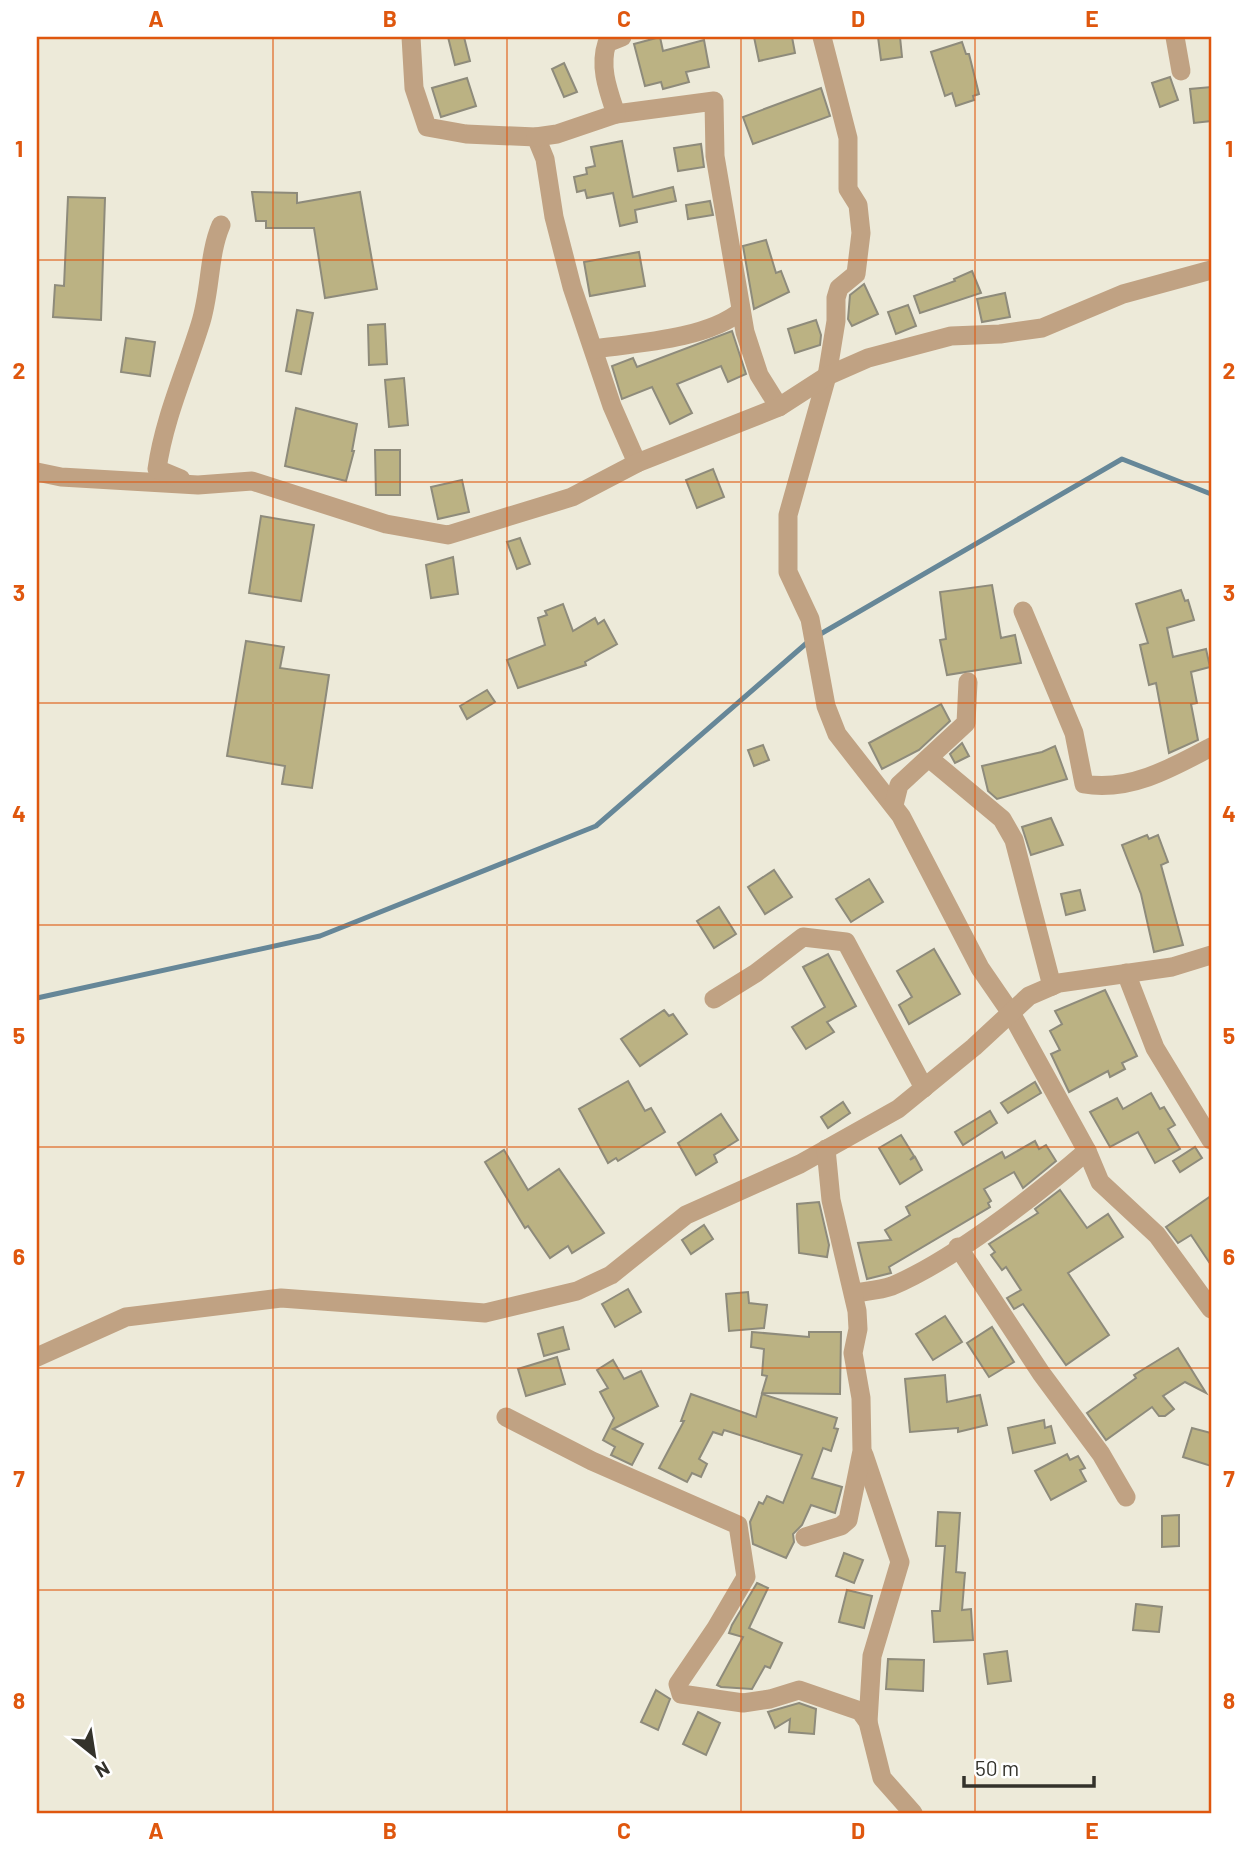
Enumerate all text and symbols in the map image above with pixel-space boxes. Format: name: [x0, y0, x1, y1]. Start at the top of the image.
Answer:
text: A: [148, 4, 164, 32]
text: B: [383, 4, 397, 32]
text: C: [617, 4, 631, 32]
text: D: [851, 4, 865, 32]
text: E: [1085, 4, 1099, 32]
text: 1: [15, 134, 23, 162]
text: 1: [1225, 134, 1233, 162]
text: 2: [13, 356, 25, 384]
text: 2: [1223, 356, 1235, 384]
text: 3: [13, 578, 25, 606]
text: 3: [1223, 578, 1235, 606]
text: 4: [12, 799, 26, 827]
text: 4: [1222, 799, 1236, 827]
text: 5: [13, 1021, 25, 1049]
text: 5: [1223, 1021, 1235, 1049]
text: 6: [13, 1242, 25, 1270]
text: 6: [1223, 1242, 1235, 1270]
text: 7: [13, 1464, 25, 1492]
text: 7: [1223, 1464, 1235, 1492]
text: 8: [13, 1686, 25, 1714]
text: 8: [1223, 1686, 1235, 1714]
north arrow: [60, 1720, 130, 1790]
scale bar: [964, 1745, 1094, 1789]
text: 50 m: [975, 1755, 1019, 1780]
text: N: [92, 1757, 114, 1783]
text: A: [148, 1816, 164, 1844]
text: B: [383, 1816, 397, 1844]
text: C: [617, 1816, 631, 1844]
text: D: [851, 1816, 865, 1844]
text: E: [1085, 1816, 1099, 1844]

